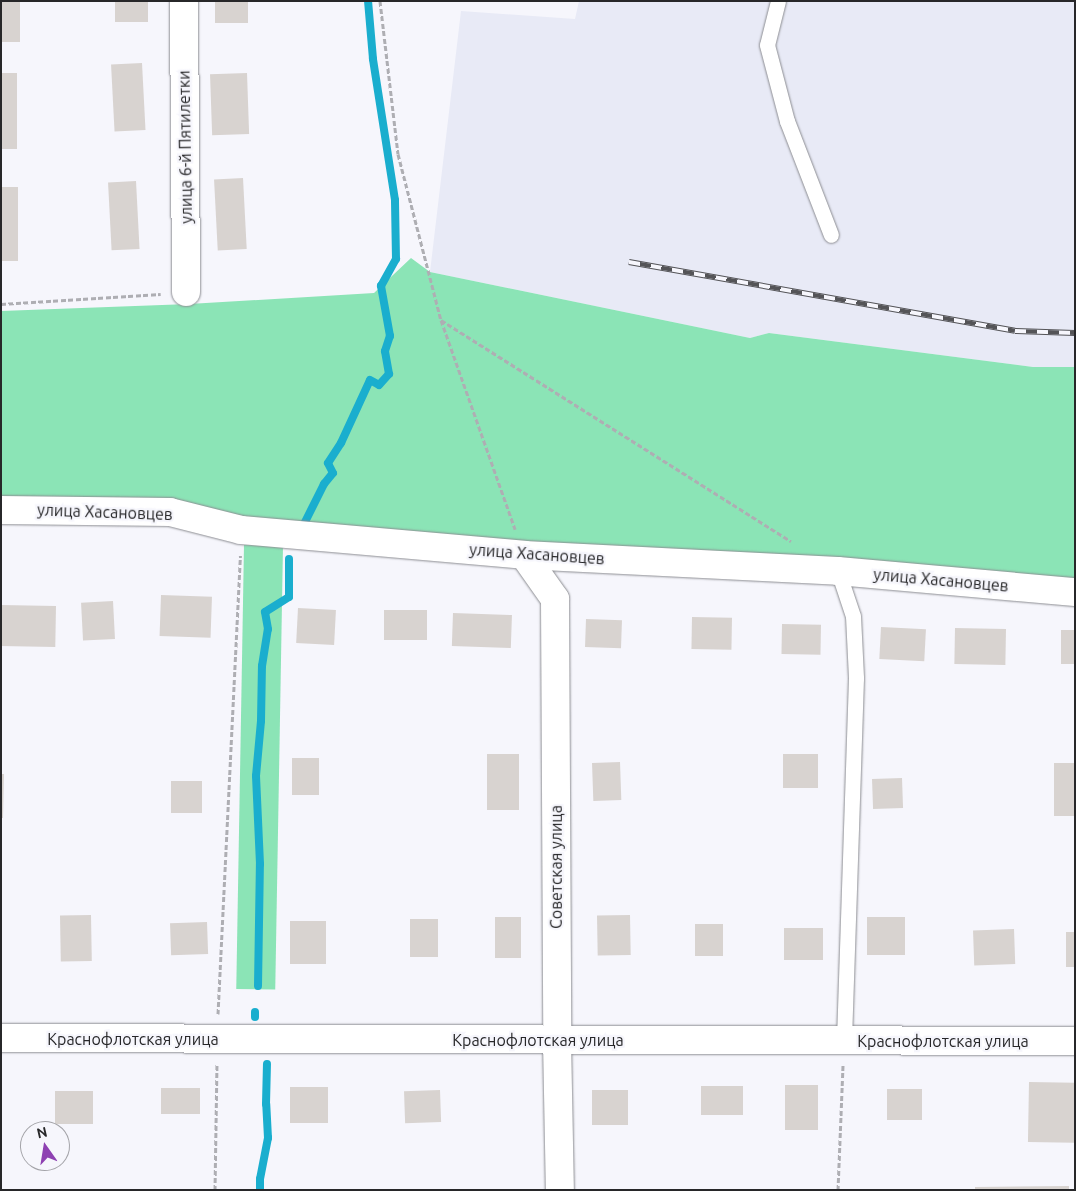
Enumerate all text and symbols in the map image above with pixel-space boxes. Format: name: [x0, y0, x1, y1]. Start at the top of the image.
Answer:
street label: улица 6-й Пятилетки: [174, 70, 196, 224]
street label: улица Хасановцев: [37, 500, 173, 524]
street label: улица Хасановцев: [469, 540, 605, 568]
street label: улица Хасановцев: [873, 565, 1009, 595]
street label: Советская улица: [546, 805, 566, 929]
street label: Краснофлотская улица: [47, 1029, 219, 1049]
street label: Краснофлотская улица: [452, 1030, 624, 1050]
street label: Краснофлотская улица: [857, 1031, 1029, 1051]
north arrow: [20, 1121, 70, 1171]
text: N: [35, 1123, 49, 1141]

